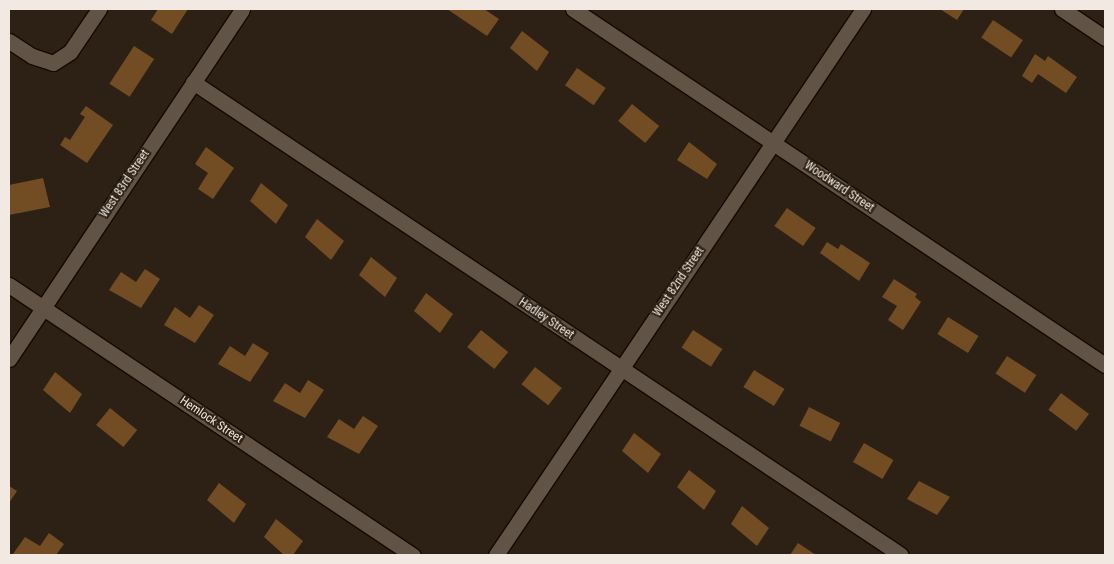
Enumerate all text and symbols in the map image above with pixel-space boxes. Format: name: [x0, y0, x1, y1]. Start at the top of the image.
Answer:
street label: West 83rd Street: [97, 147, 153, 221]
street label: Woodward Street: [801, 158, 877, 216]
street label: West 82nd Street: [650, 244, 708, 320]
street label: Hadley Street: [516, 295, 576, 343]
street label: Hemlock Street: [177, 394, 245, 446]

